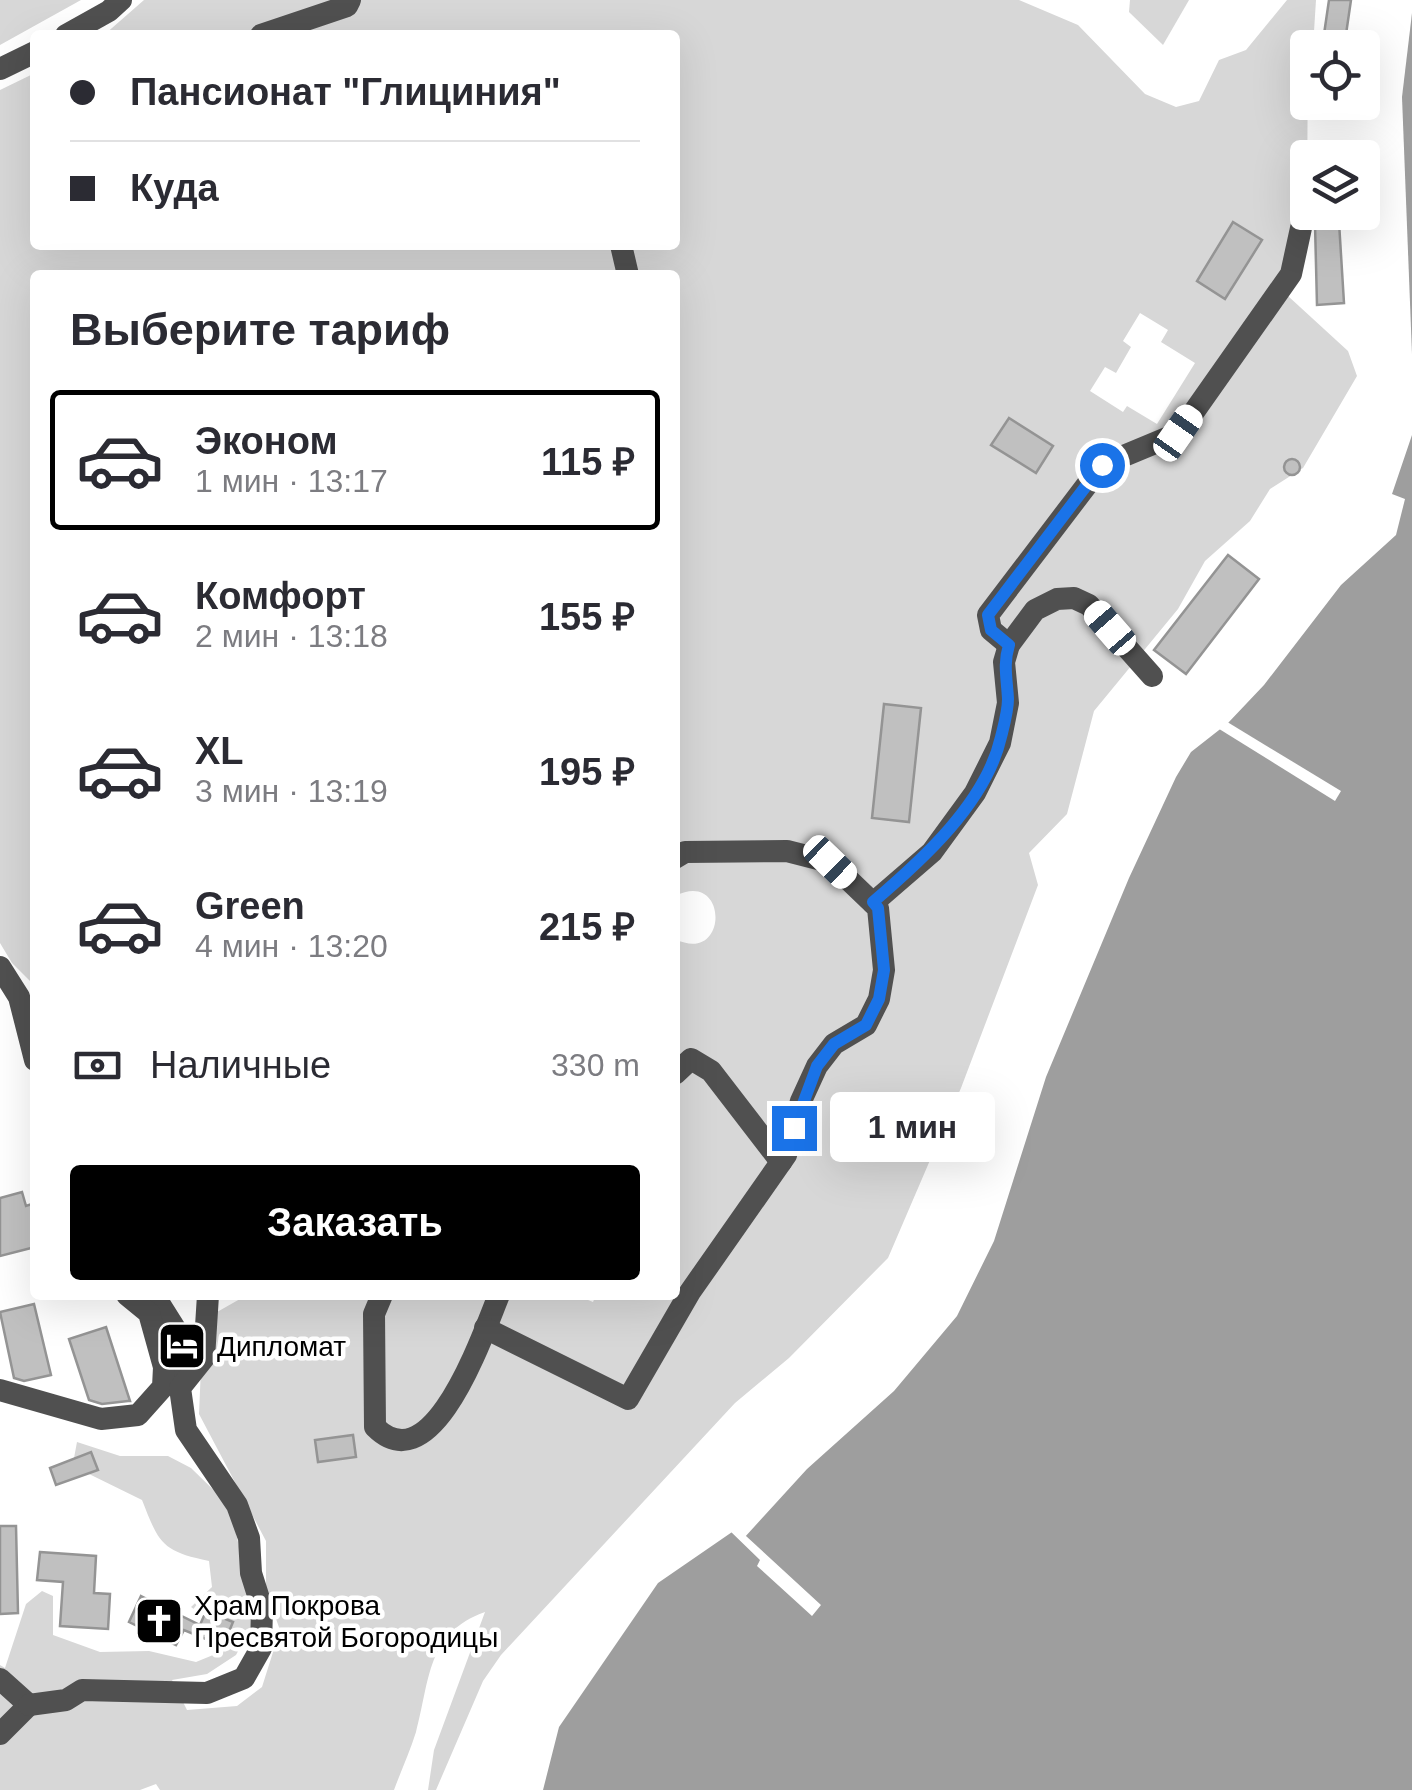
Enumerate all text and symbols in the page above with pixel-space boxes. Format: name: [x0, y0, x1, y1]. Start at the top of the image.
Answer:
map controls: [1290, 30, 1380, 230]
button: locate: [1290, 30, 1380, 120]
text: Пансионат "Глициния": [130, 71, 561, 113]
button: layers: [1290, 140, 1380, 230]
text: Куда: [130, 167, 219, 209]
text: Выберите тариф: [70, 304, 450, 355]
car: [1149, 400, 1207, 466]
icon: car: [75, 415, 165, 505]
text: Эконом: [195, 420, 338, 462]
text: 115 ₽: [541, 441, 635, 483]
route start: [1080, 443, 1125, 488]
text: 1 мин · 13:17: [195, 463, 388, 499]
icon: car: [75, 570, 165, 660]
text: Комфорт: [195, 575, 366, 617]
text: 155 ₽: [539, 596, 635, 638]
car: [1079, 596, 1141, 660]
text: 2 мин · 13:18: [195, 618, 388, 654]
icon: car: [75, 725, 165, 815]
text: XL: [195, 730, 244, 772]
text: 195 ₽: [539, 751, 635, 793]
text: 3 мин · 13:19: [195, 773, 388, 809]
car: [798, 830, 862, 894]
icon: car: [75, 880, 165, 970]
text: Green: [195, 885, 305, 927]
text: 215 ₽: [539, 906, 635, 948]
text: 4 мин · 13:20: [195, 928, 388, 964]
icon: cash: [70, 1038, 125, 1093]
text: Наличные: [150, 1044, 331, 1086]
text: 330 m: [551, 1047, 640, 1083]
callout: 1 мин: [829, 1093, 994, 1163]
route end: [772, 1106, 817, 1151]
text: 1 мин: [868, 1109, 957, 1145]
button: Заказать: [70, 1165, 640, 1280]
hotel icon: Дипломат: [156, 1320, 208, 1372]
place label: Дипломат: [217, 1331, 346, 1362]
place label: Храм Покрова Пресвятой Богородицы: [194, 1590, 498, 1653]
church icon: Храм Покрова Пресвятой Богородицы: [133, 1595, 185, 1647]

